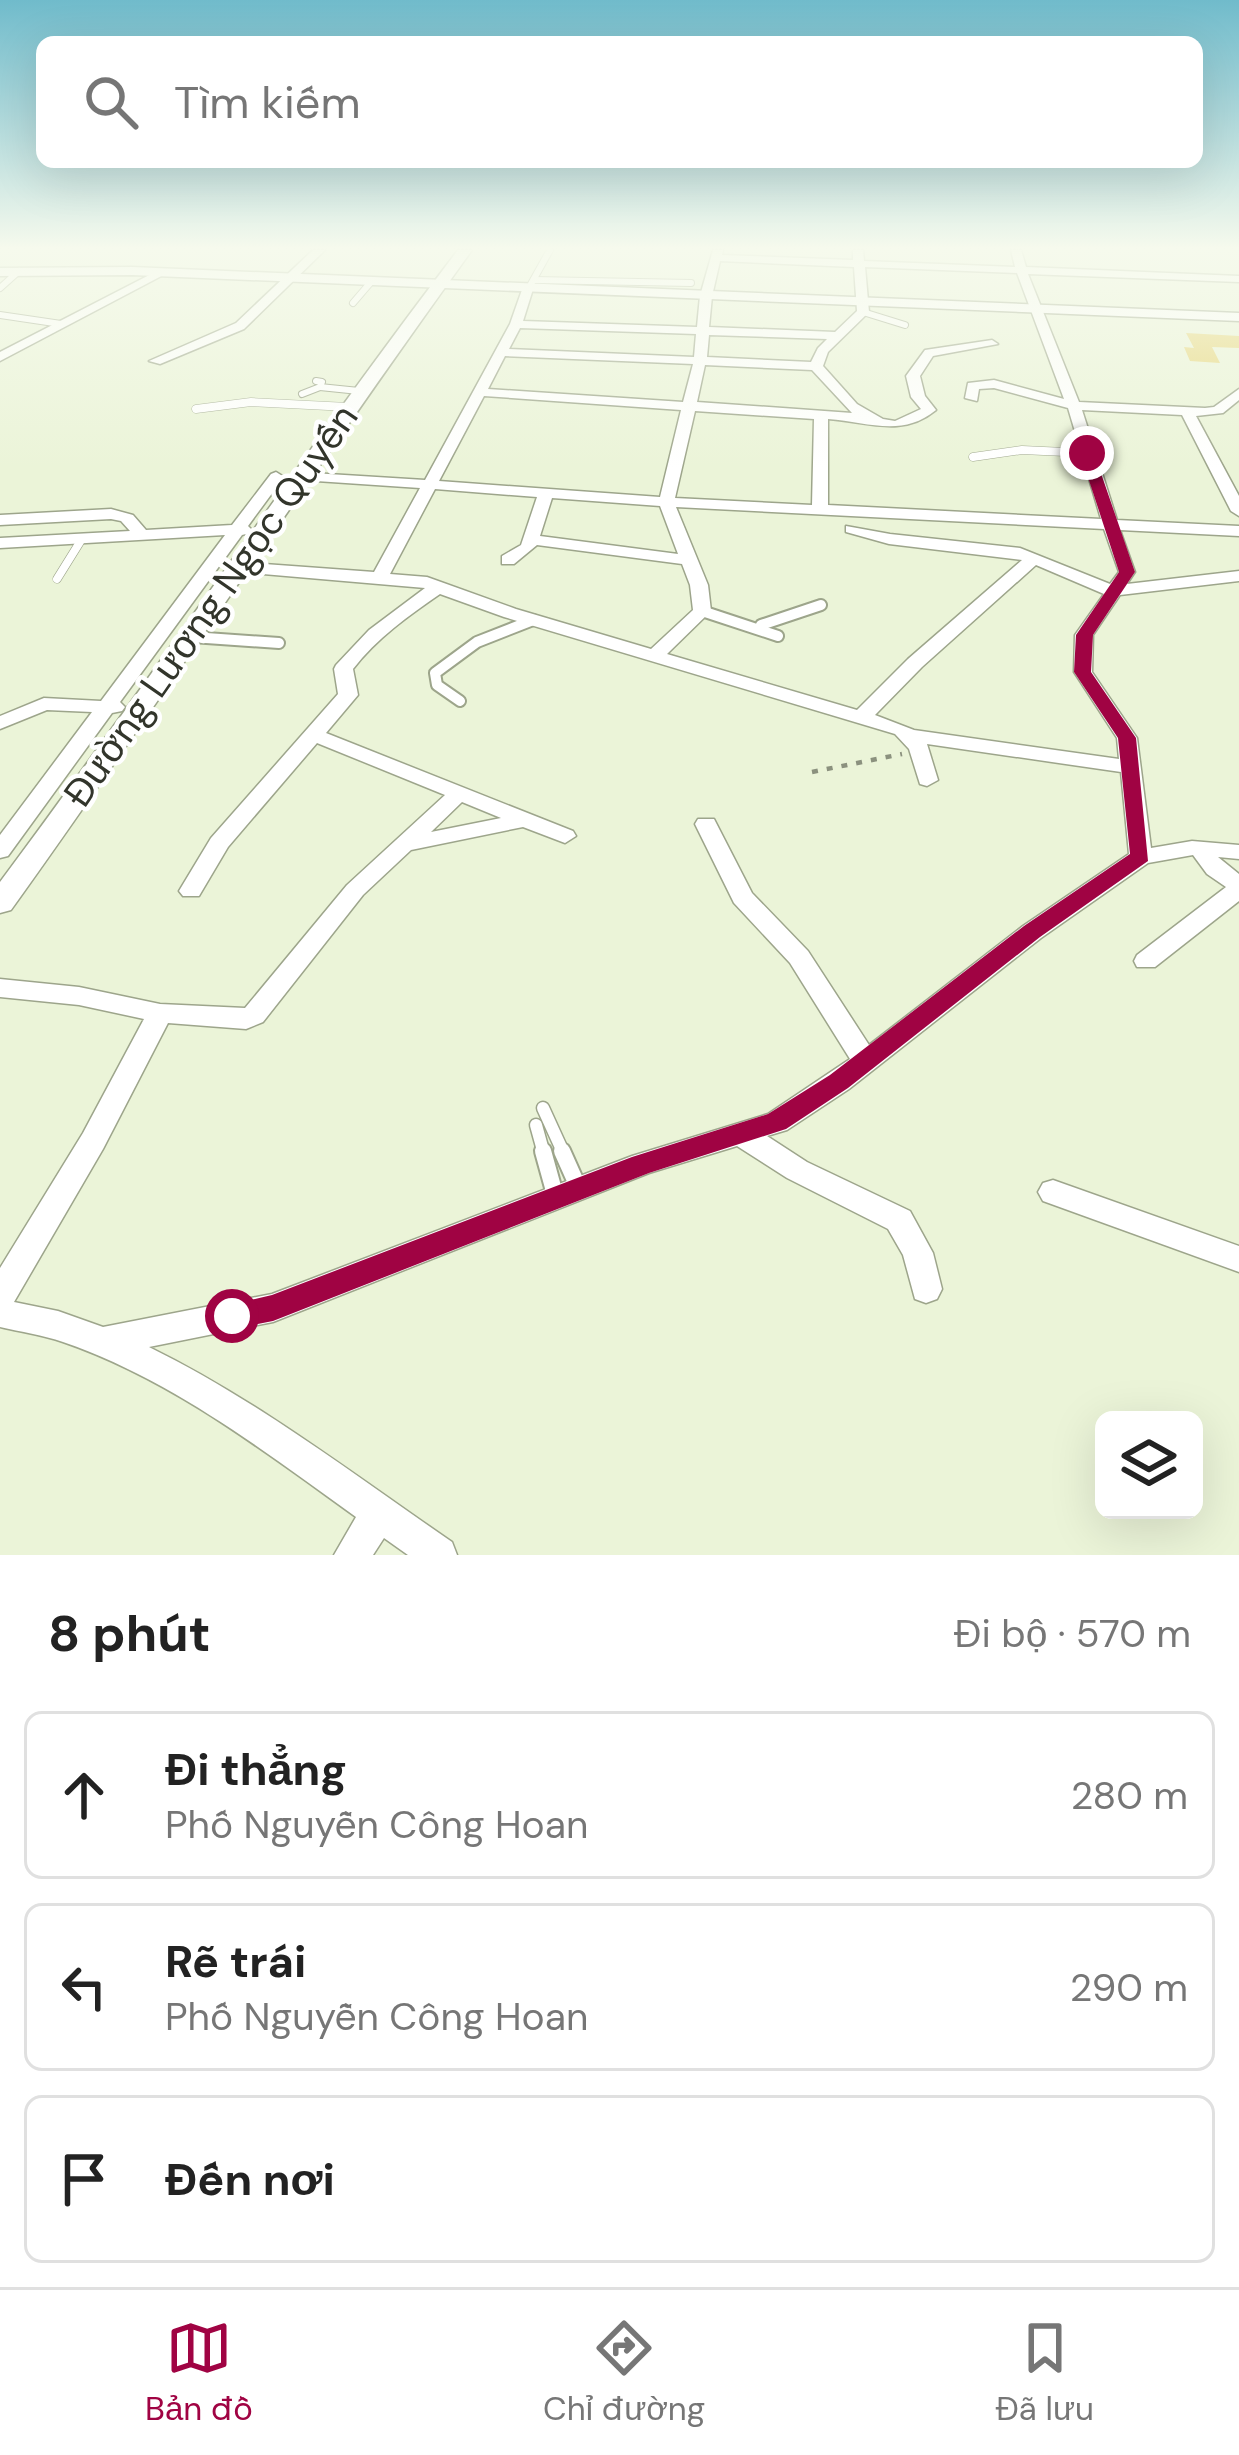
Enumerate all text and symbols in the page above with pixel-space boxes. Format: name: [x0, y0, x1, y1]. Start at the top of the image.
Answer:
search box: [36, 36, 1203, 168]
icon: search: [78, 69, 144, 135]
text: Tìm kiếm: [174, 73, 360, 132]
street label: Đường Lương Ngọc Quyến: [52, 394, 369, 817]
route end: [1060, 426, 1114, 480]
route start: [205, 1289, 259, 1343]
map controls: [1095, 1411, 1203, 1519]
button: layers: [1095, 1411, 1203, 1519]
text: 8 phút: [48, 1600, 211, 1667]
text: Đi bộ · 570 m: [954, 1608, 1191, 1659]
text: Đi thẳng: [165, 1740, 347, 1799]
icon: ahead: [51, 1762, 117, 1828]
text: 280 m: [1071, 1770, 1188, 1821]
text: Phố Nguyễn Công Hoan: [165, 1799, 588, 1850]
text: Rẽ trái: [165, 1932, 306, 1991]
icon: left: [51, 1954, 117, 2020]
text: 290 m: [1070, 1962, 1188, 2013]
text: Phố Nguyễn Công Hoan: [165, 1991, 588, 2042]
icon: arrive: [51, 2146, 117, 2212]
text: Đến nơi: [165, 2150, 335, 2209]
tab: Bản đồ: [145, 2315, 253, 2430]
tab: Chỉ đường: [543, 2315, 705, 2430]
tab: Đã lưu: [995, 2315, 1094, 2430]

